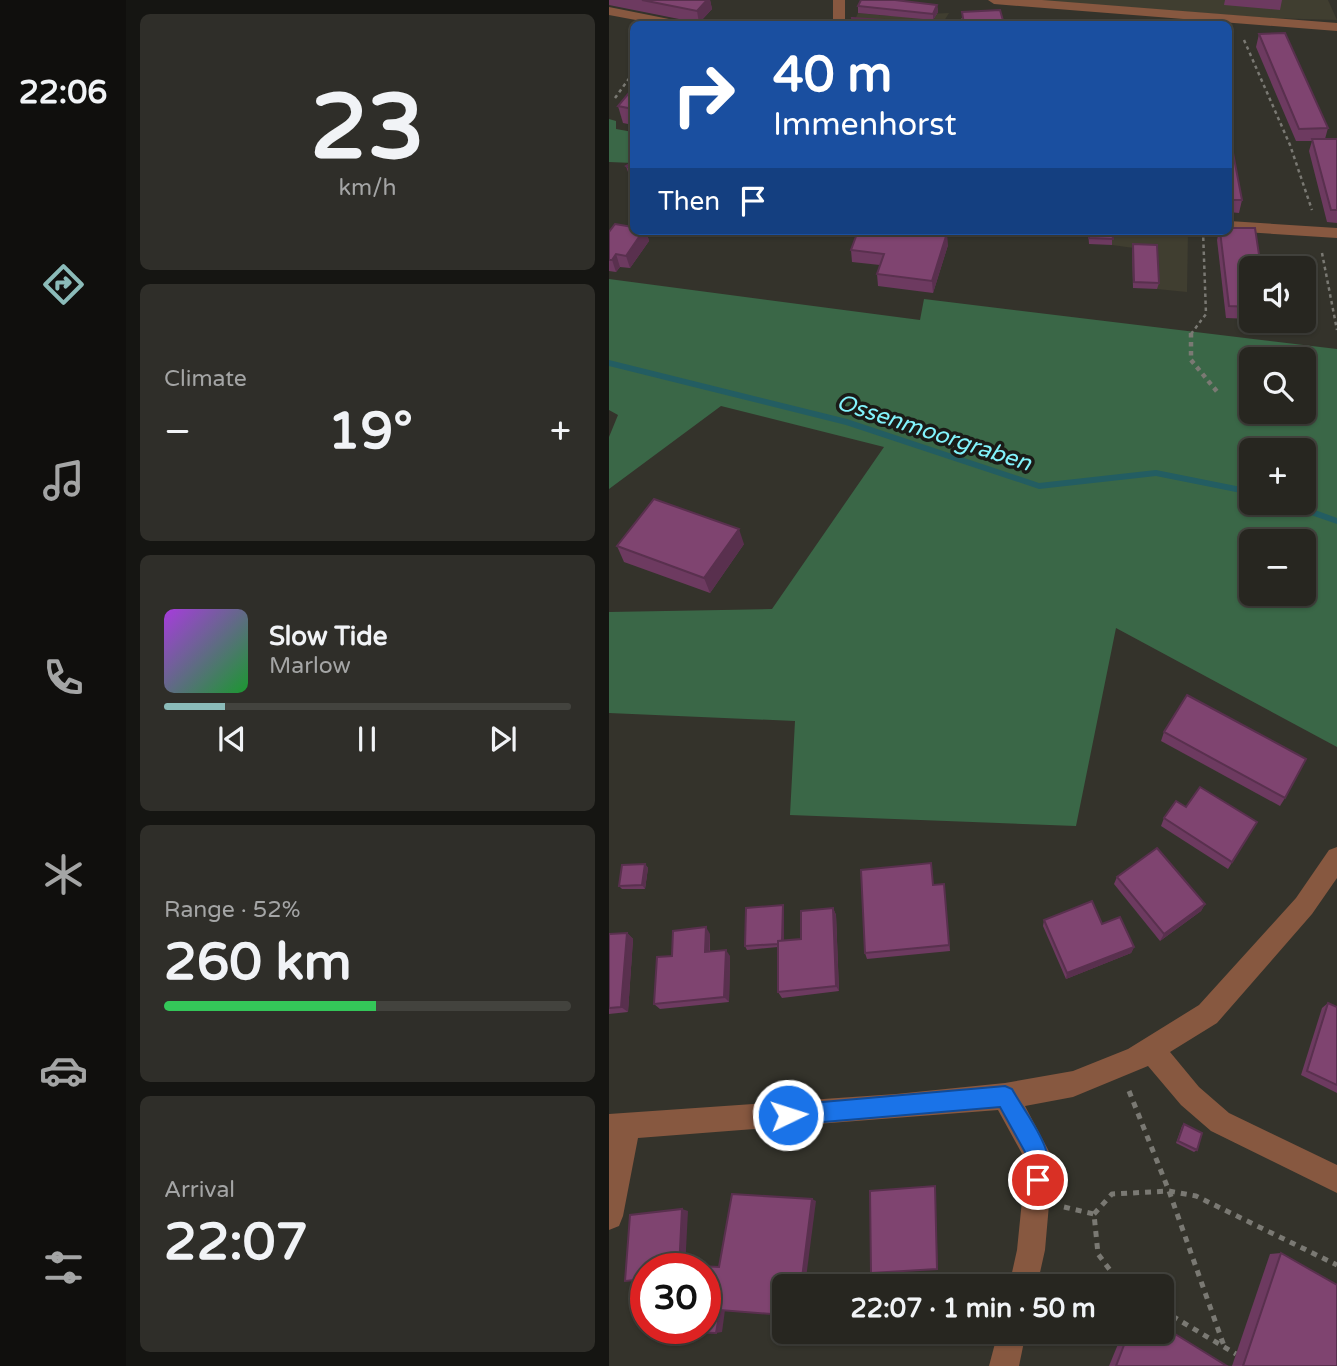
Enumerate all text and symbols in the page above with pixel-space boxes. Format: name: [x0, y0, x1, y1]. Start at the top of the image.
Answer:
text: 40 m: [773, 46, 892, 105]
icon: right: [658, 49, 749, 140]
text: 23: [310, 73, 425, 183]
text: 22:06: [19, 74, 107, 112]
text: Immenhorst: [773, 106, 957, 144]
text: km/h: [339, 174, 396, 202]
icon: arrive: [734, 182, 772, 220]
text: Then: [658, 186, 720, 217]
map controls: [1239, 256, 1316, 606]
button: sound: [1239, 256, 1316, 333]
icon: directions: [39, 260, 88, 309]
button: search: [1239, 347, 1316, 424]
text: Climate: [164, 365, 247, 393]
water label: Ossenmoorgraben: [833, 388, 1035, 478]
text: 19°: [328, 400, 413, 463]
text: −: [164, 409, 191, 455]
text: +: [550, 409, 571, 455]
button: +: [1239, 438, 1316, 515]
icon: music: [39, 456, 88, 505]
button: −: [1239, 529, 1316, 606]
text: Slow Tide: [269, 621, 387, 652]
text: Marlow: [269, 652, 351, 680]
icon: phone: [39, 653, 88, 702]
icon: previous: [213, 720, 251, 758]
icon: pause: [348, 720, 386, 758]
icon: next: [484, 720, 522, 758]
icon: climate: [39, 850, 88, 899]
text: Range · 52%: [164, 896, 300, 924]
text: 260 km: [164, 931, 352, 994]
icon: car: [39, 1046, 88, 1095]
position arrow: [751, 1078, 825, 1152]
pin: [1008, 1150, 1068, 1210]
icon: arrive: [1019, 1161, 1057, 1199]
text: Arrival: [164, 1176, 235, 1204]
text: 22:07: [164, 1211, 308, 1274]
icon: filters: [39, 1243, 88, 1292]
speed limit sign: 30: [630, 1253, 721, 1344]
text: 22:07 · 1 min · 50 m: [850, 1293, 1096, 1324]

